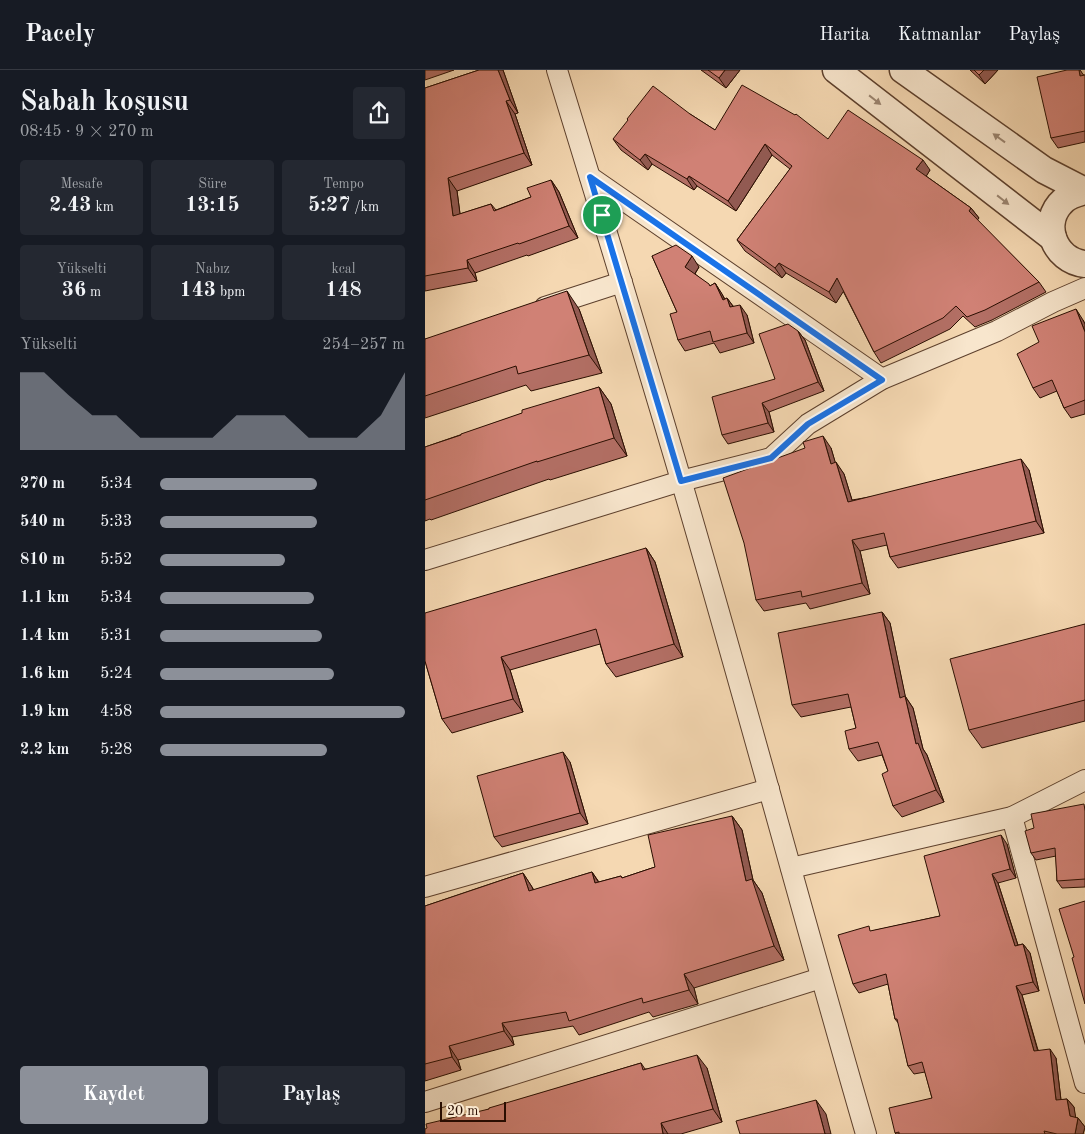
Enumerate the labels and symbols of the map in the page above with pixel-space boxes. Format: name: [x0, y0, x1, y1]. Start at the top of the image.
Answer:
one-way arrow: [868, 95, 882, 105]
one-way arrow: [992, 133, 1005, 143]
pin: [581, 194, 623, 236]
one-way arrow: [996, 194, 1009, 205]
scale bar: [440, 1099, 506, 1122]

